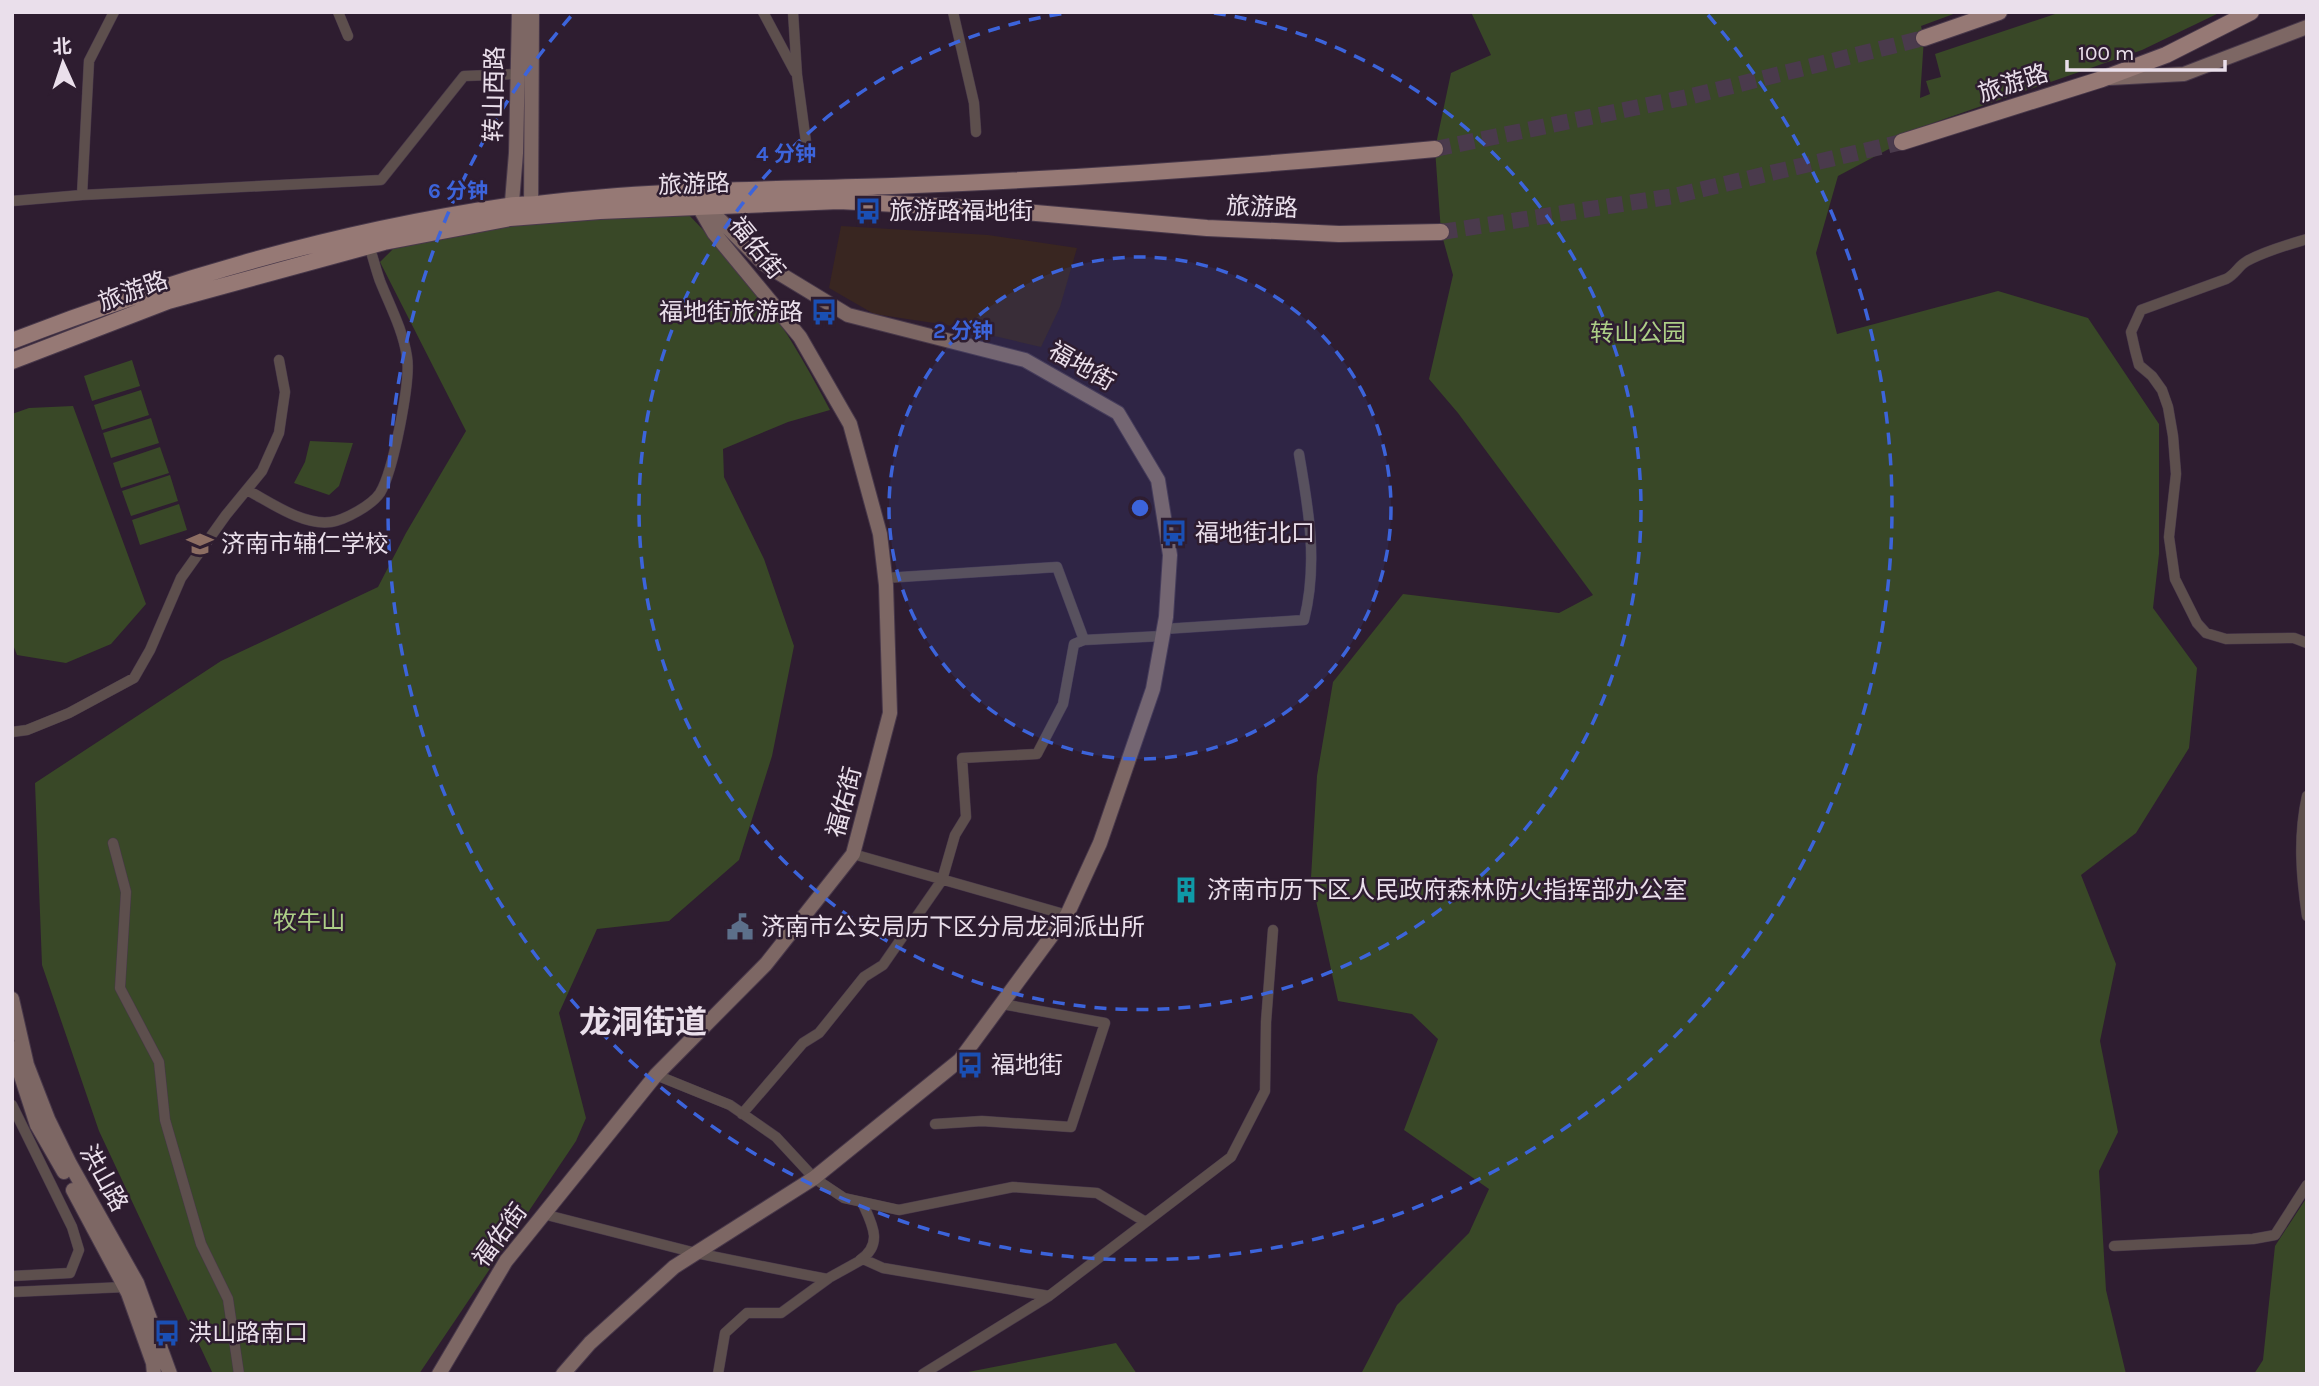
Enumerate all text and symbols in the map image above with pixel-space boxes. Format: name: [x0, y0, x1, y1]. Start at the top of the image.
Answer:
north arrow: [28, 28, 98, 98]
scale bar: [2067, 28, 2224, 72]
text: 北: [52, 36, 72, 59]
text: 100 m: [2078, 41, 2135, 65]
street label: 转山西路: [479, 46, 509, 142]
street label: 旅游路: [1974, 59, 2052, 107]
text: 4 分钟: [756, 142, 816, 166]
street label: 旅游路: [658, 169, 730, 199]
text: 6 分钟: [428, 179, 488, 203]
street label: 旅游路: [1226, 192, 1298, 222]
bus stop icon: 旅游路福地街: [853, 196, 883, 226]
place label: 旅游路福地街: [889, 197, 1033, 225]
street label: 福佑街: [723, 211, 791, 285]
street label: 旅游路: [94, 266, 172, 316]
bus stop icon: 福地街旅游路: [809, 297, 839, 327]
place label: 福地街旅游路: [659, 298, 803, 326]
text: 2 分钟: [933, 319, 993, 343]
park label: 转山公园: [1590, 319, 1686, 347]
street label: 福地街: [1044, 336, 1120, 396]
centre of rings: [1128, 496, 1152, 520]
bus stop icon: 福地街北口: [1159, 518, 1189, 548]
place label: 福地街北口: [1195, 519, 1315, 547]
school or university icon: 济南市辅仁学校: [185, 529, 215, 559]
place label: 济南市辅仁学校: [221, 530, 389, 558]
street label: 福佑街: [821, 764, 867, 840]
building icon: 济南市历下区人民政府森林防火指挥部办公室: [1171, 875, 1201, 905]
place label: 济南市历下区人民政府森林防火指挥部办公室: [1207, 876, 1687, 904]
park label: 牧牛山: [273, 907, 345, 935]
public building icon: 济南市公安局历下区分局龙洞派出所: [725, 912, 755, 942]
place label: 济南市公安局历下区分局龙洞派出所: [761, 913, 1145, 941]
district label: 龙洞街道: [579, 1004, 707, 1041]
bus stop icon: 福地街: [955, 1050, 985, 1080]
place label: 福地街: [991, 1051, 1063, 1079]
street label: 洪山路: [74, 1140, 134, 1216]
street label: 福佑街: [467, 1198, 533, 1272]
bus stop icon: 洪山路南口: [152, 1318, 182, 1348]
place label: 洪山路南口: [188, 1319, 308, 1347]

